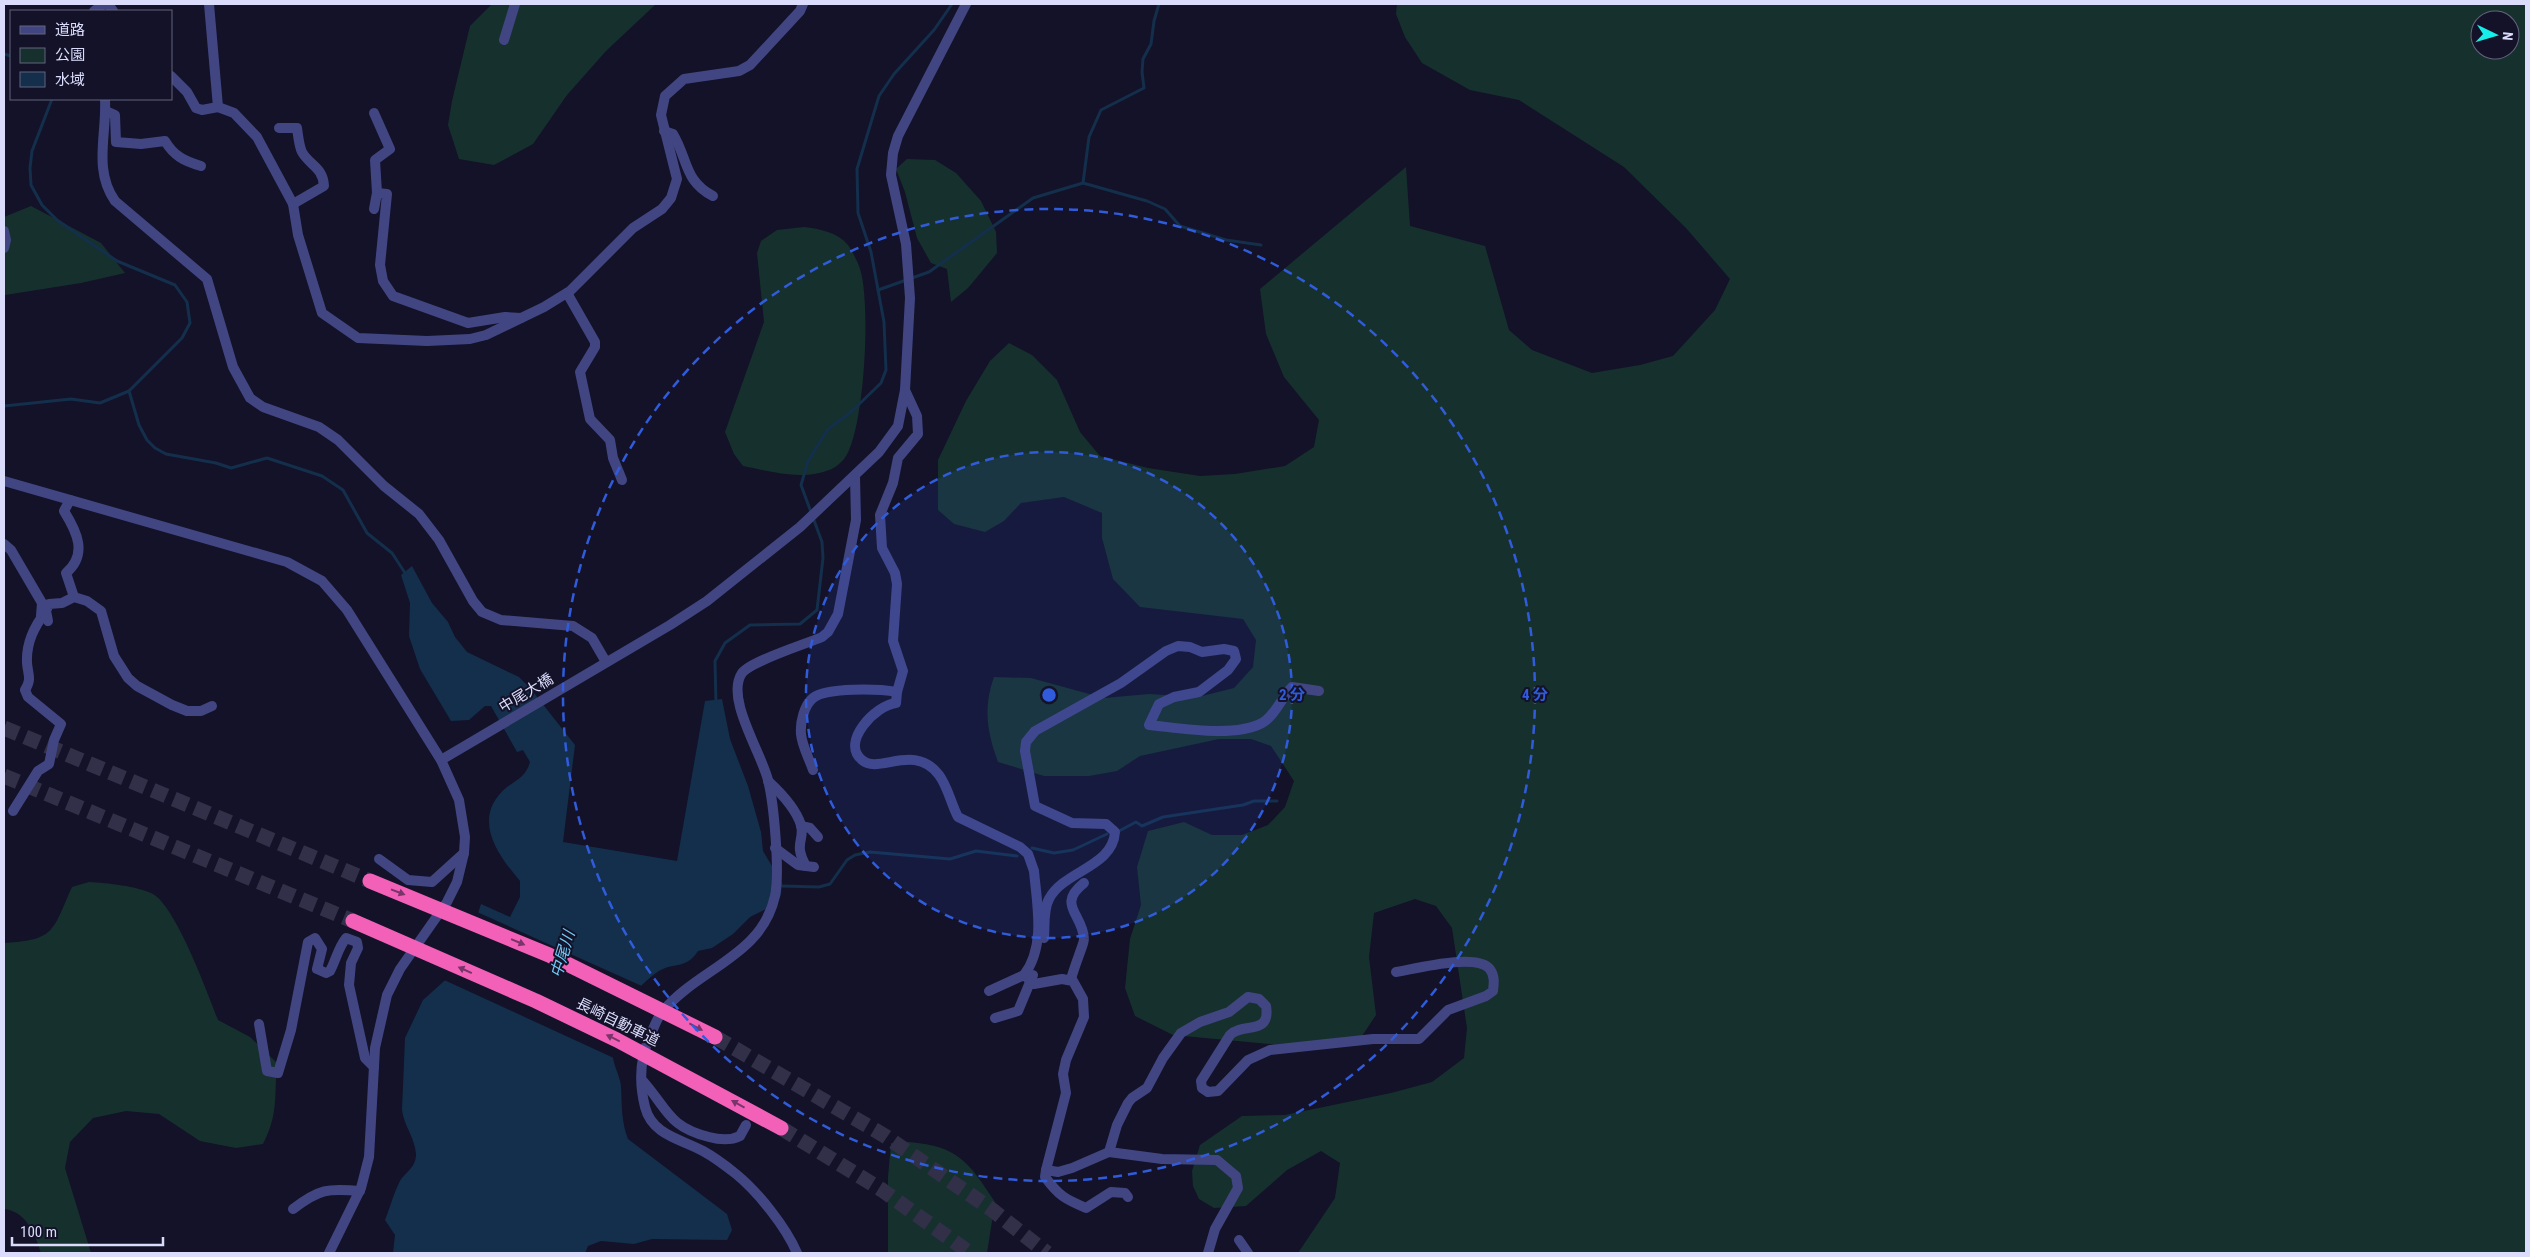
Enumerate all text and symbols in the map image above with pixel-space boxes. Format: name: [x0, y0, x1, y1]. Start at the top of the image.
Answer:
legend: [10, 10, 172, 100]
north arrow: [2470, 10, 2520, 60]
text: 道路: [55, 21, 85, 39]
text: N: [2500, 31, 2516, 41]
text: 公園: [55, 46, 85, 64]
text: 水域: [55, 71, 85, 89]
street label: 中尾大橋: [496, 670, 556, 716]
centre of rings: [1040, 686, 1058, 704]
text: 2 分: [1279, 686, 1305, 704]
text: 4 分: [1522, 686, 1548, 704]
one-way arrow: [391, 888, 405, 896]
water label: 中尾川: [546, 927, 579, 980]
one-way arrow: [511, 939, 525, 947]
one-way arrow: [458, 966, 472, 974]
street label: 長崎自動車道: [574, 994, 662, 1050]
one-way arrow: [689, 1023, 703, 1032]
one-way arrow: [606, 1033, 620, 1041]
one-way arrow: [731, 1100, 745, 1108]
scale bar: [12, 1214, 164, 1246]
text: 100 m: [20, 1223, 57, 1241]

